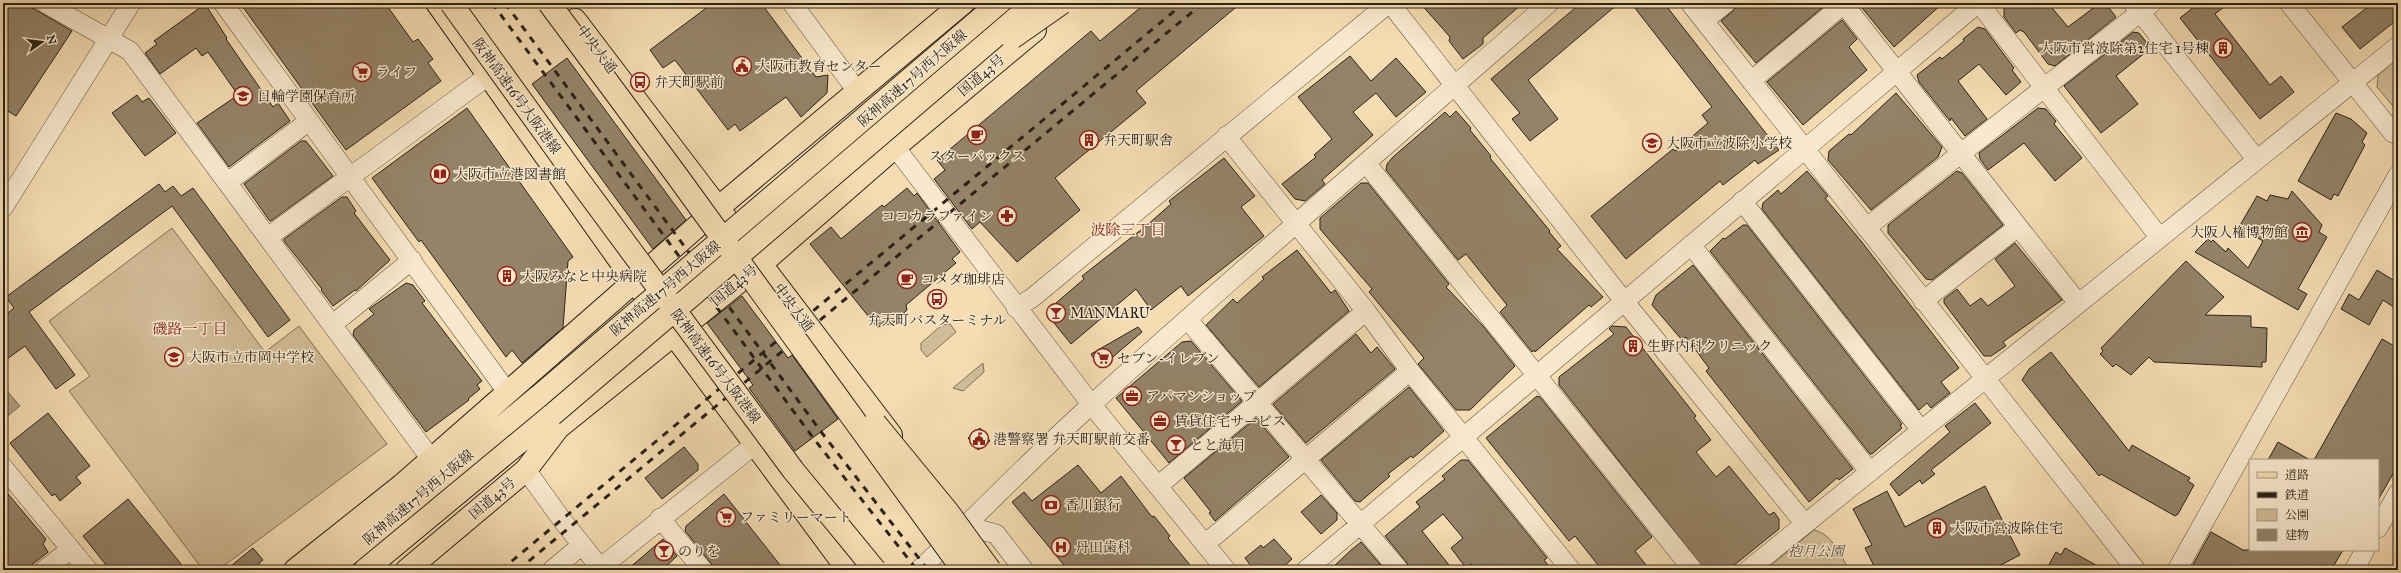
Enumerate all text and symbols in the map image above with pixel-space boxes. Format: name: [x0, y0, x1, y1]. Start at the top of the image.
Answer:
north arrow: [22, 22, 62, 62]
street label: 中央大通: [573, 22, 620, 77]
street label: 阪神高速17号西大阪線: [854, 26, 970, 130]
text: N: [44, 34, 59, 46]
street label: 阪神高速16号大阪港線: [469, 35, 564, 157]
building icon: 大阪市営波除第2住宅 1号棟: [2212, 37, 2234, 59]
place label: 大阪市営波除第2住宅 1号棟: [2040, 40, 2209, 57]
street label: 国道43号: [955, 51, 1008, 100]
public building icon: 大阪市教育センター: [731, 55, 753, 77]
place label: 大阪市教育センター: [756, 58, 881, 75]
supermarket icon: ライフ: [351, 61, 373, 83]
place label: ライフ: [376, 64, 417, 81]
bus stop icon: 弁天町駅前: [629, 71, 651, 93]
place label: 弁天町駅前: [654, 74, 724, 91]
school or university icon: 日輪学園保育所: [232, 85, 254, 107]
place label: 日輪学園保育所: [257, 88, 355, 105]
cafe icon: スターバックス: [966, 124, 988, 146]
building icon: 弁天町駅舎: [1078, 129, 1100, 151]
place label: 弁天町駅舎: [1103, 132, 1173, 149]
school or university icon: 大阪市立波除小学校: [1641, 132, 1663, 154]
place label: 大阪市立波除小学校: [1666, 135, 1792, 152]
place label: スターバックス: [928, 148, 1026, 165]
library icon: 大阪市立港図書館: [429, 163, 451, 185]
place label: 大阪市立港図書館: [454, 166, 566, 183]
pharmacy icon: ココカラファイン: [996, 205, 1018, 227]
place label: ココカラファイン: [881, 208, 993, 225]
district label: 波除三丁目: [1090, 221, 1166, 239]
museum icon: 大阪人権博物館: [2291, 221, 2313, 243]
place label: 大阪人権博物館: [2190, 224, 2288, 241]
street label: 阪神高速17号西大阪線: [607, 237, 724, 340]
street label: 国道43号: [708, 261, 761, 310]
building icon: 大阪みなと中央病院: [496, 265, 518, 287]
place label: 大阪みなと中央病院: [521, 268, 647, 285]
cafe icon: コメダ珈琲店: [896, 268, 918, 290]
place label: コメダ珈琲店: [921, 271, 1005, 288]
street label: 中央大通: [770, 280, 817, 335]
bus stop icon: 弁天町バスターミナル: [926, 288, 948, 310]
bar icon: MANMARU: [1045, 302, 1067, 324]
place label: MANMARU: [1070, 305, 1151, 322]
street label: 阪神高速16号大阪港線: [667, 306, 764, 427]
place label: 弁天町バスターミナル: [867, 312, 1007, 329]
district label: 磯路一丁目: [152, 320, 228, 338]
building icon: 生野内科クリニック: [1622, 335, 1644, 357]
place label: 生野内科クリニック: [1647, 338, 1772, 355]
school or university icon: 大阪市立市岡中学校: [163, 346, 185, 368]
supermarket icon: セブン-イレブン: [1092, 347, 1114, 369]
place label: 大阪市立市岡中学校: [188, 349, 314, 366]
place label: セブン-イレブン: [1117, 350, 1220, 367]
office icon: アパマンショップ: [1121, 385, 1143, 407]
place label: アパマンショップ: [1146, 388, 1256, 405]
office icon: 賃貸住宅サービス: [1149, 410, 1171, 432]
place label: 賃貸住宅サービス: [1174, 413, 1286, 430]
public building icon: 港警察署 弁天町駅前交番: [968, 428, 990, 450]
place label: 港警察署 弁天町駅前交番: [993, 431, 1150, 448]
bar icon: とと海月: [1165, 434, 1187, 456]
place label: とと海月: [1190, 437, 1246, 454]
street label: 阪神高速17号西大阪線: [360, 446, 477, 549]
legend: [2249, 459, 2379, 551]
text: 道路: [2285, 468, 2309, 482]
street label: 国道43号: [466, 474, 519, 523]
text: 鉄道: [2284, 488, 2309, 502]
bank icon: 香川銀行: [1040, 494, 1062, 516]
place label: 香川銀行: [1065, 497, 1121, 514]
supermarket icon: ファミリーマート: [715, 506, 737, 528]
text: 公園: [2285, 508, 2309, 522]
place label: ファミリーマート: [740, 509, 852, 526]
building icon: 大阪市営波除住宅: [1926, 517, 1948, 539]
place label: 大阪市営波除住宅: [1951, 520, 2063, 537]
text: 建物: [2285, 528, 2309, 542]
hospital icon: 丹田歯科: [1050, 536, 1072, 558]
place label: 丹田歯科: [1075, 539, 1131, 556]
bar icon: のりを: [653, 540, 675, 562]
place label: のりを: [678, 543, 720, 560]
park label: 抱月公園: [1788, 543, 1846, 560]

